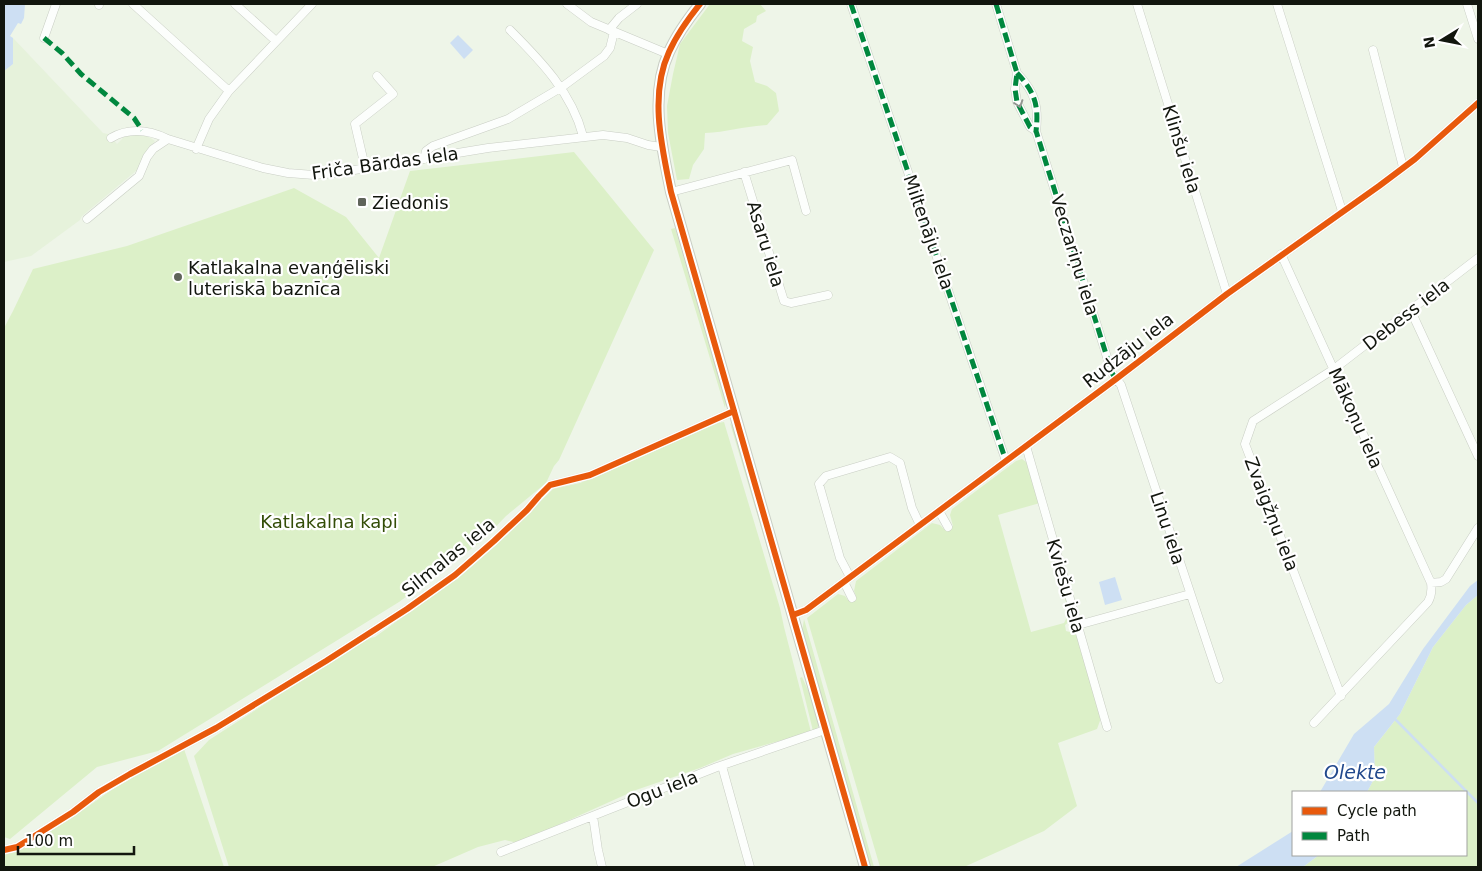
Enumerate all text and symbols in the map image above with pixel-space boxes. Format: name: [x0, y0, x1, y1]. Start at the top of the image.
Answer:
north arrow: [1417, 15, 1467, 65]
text: N: [1420, 35, 1438, 49]
one-way arrow: [1014, 100, 1024, 108]
street label: Klinšu iela: [1159, 102, 1205, 196]
street label: Friča Bārdas iela: [310, 142, 460, 184]
street label: Miltenāju iela: [899, 172, 959, 292]
place label: Ziedonis: [372, 192, 449, 213]
street label: Veczariņu iela: [1047, 192, 1103, 318]
marker: Ziedonis: [356, 196, 368, 208]
street label: Asaru iela: [743, 198, 789, 290]
place label: Katlakalna evaņģēliski luteriskā baznīca: [188, 257, 389, 299]
marker: Katlakalna evaņģēliski luteriskā baznīca: [172, 271, 184, 283]
street label: Debess iela: [1359, 274, 1453, 354]
street label: Rudzāju iela: [1078, 308, 1178, 392]
street label: Mākoņu iela: [1324, 364, 1388, 472]
street label: Zvaigžņu iela: [1241, 454, 1303, 574]
street label: Linu iela: [1146, 489, 1190, 567]
park label: Katlakalna kapi: [260, 511, 398, 532]
street label: Silmalas iela: [397, 513, 499, 601]
street label: Kviešu iela: [1043, 536, 1089, 636]
water label: Olekte: [1324, 761, 1386, 783]
street label: Ogu iela: [623, 766, 701, 812]
legend: [1292, 791, 1467, 856]
text: Cycle path: [1337, 802, 1417, 820]
scale bar: [18, 824, 134, 856]
text: Path: [1337, 827, 1370, 845]
text: 100 m: [25, 832, 73, 850]

